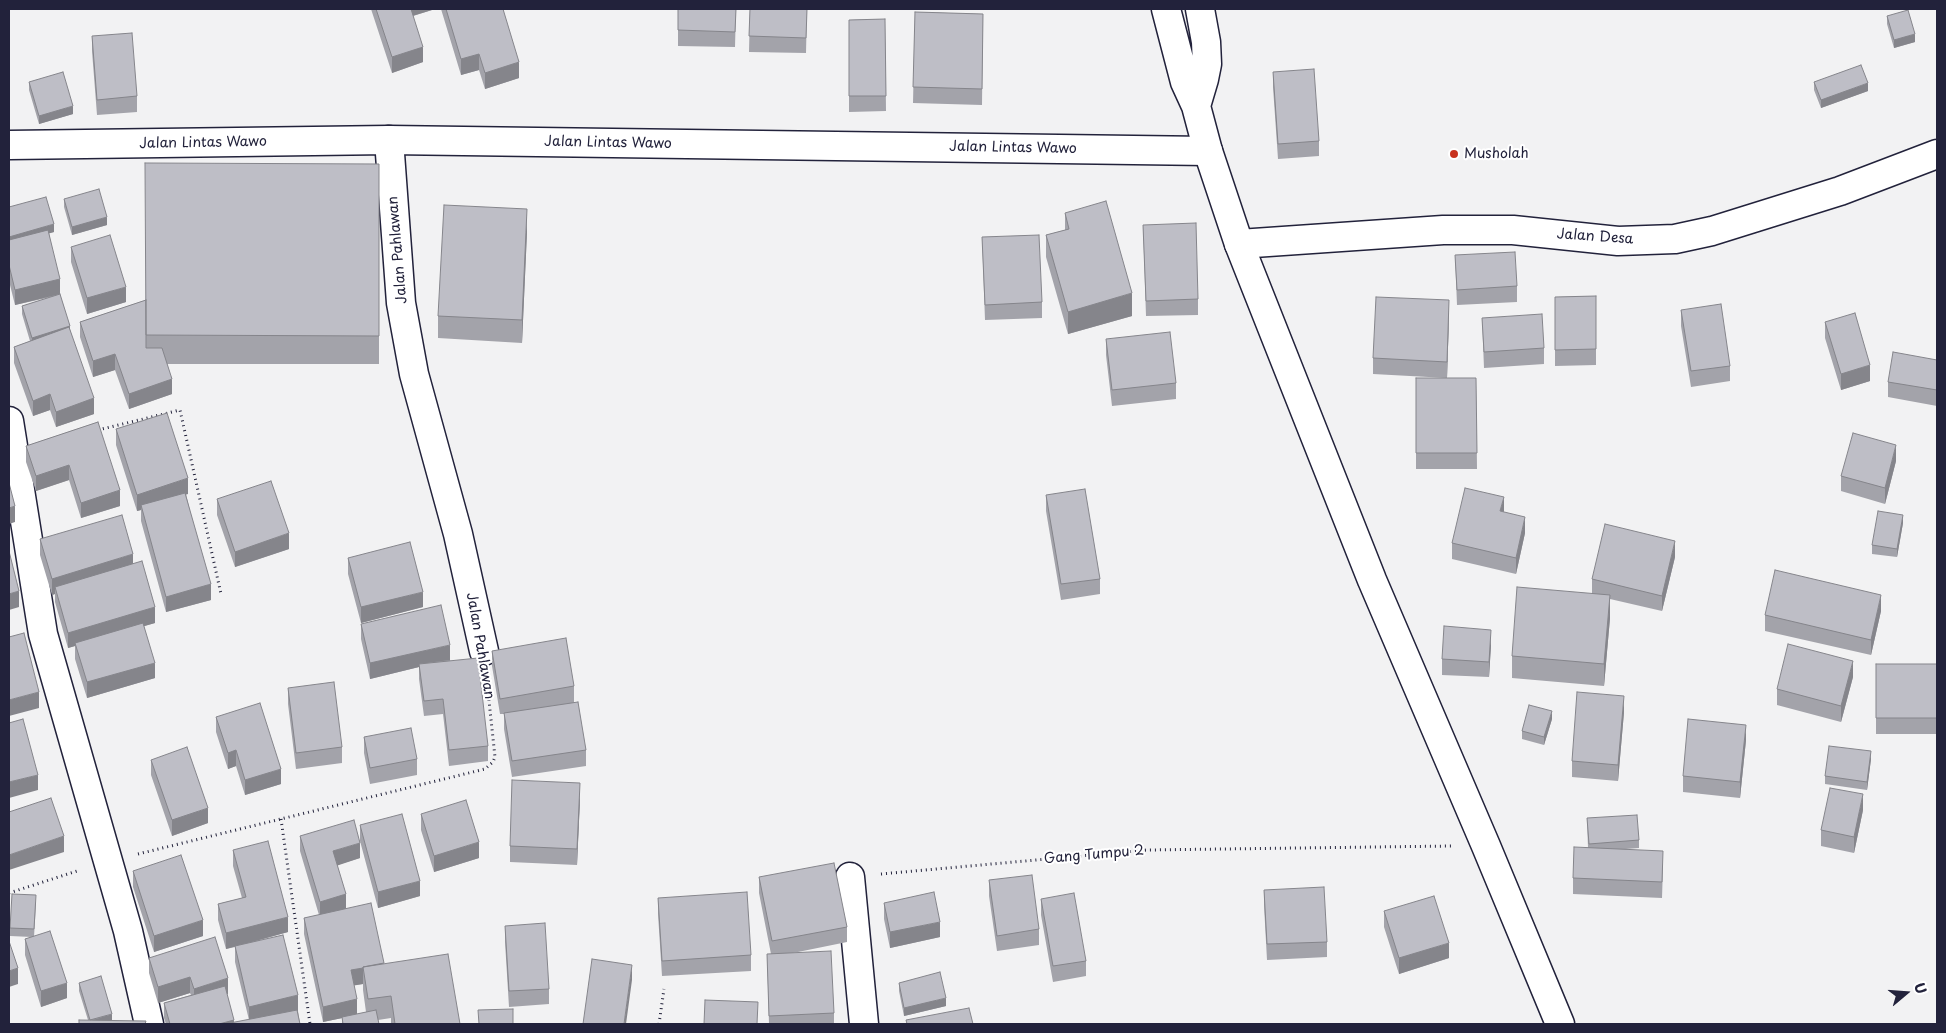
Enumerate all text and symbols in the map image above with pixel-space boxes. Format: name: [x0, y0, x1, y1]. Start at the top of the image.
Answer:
street label: Jalan Lintas Wawo: [139, 133, 267, 153]
street label: Jalan Lintas Wawo: [544, 133, 672, 153]
street label: Jalan Lintas Wawo: [949, 138, 1077, 158]
place label: Musholah: [1464, 146, 1529, 162]
marker: Musholah: [1448, 148, 1460, 160]
street label: Jalan Pahlawan: [385, 196, 411, 304]
street label: Jalan Desa: [1556, 226, 1634, 248]
street label: Jalan Pahlawan: [462, 591, 498, 701]
street label: Gang Tumpu 2: [1043, 842, 1145, 868]
north arrow: [1881, 968, 1931, 1018]
text: U: [1909, 980, 1932, 997]

